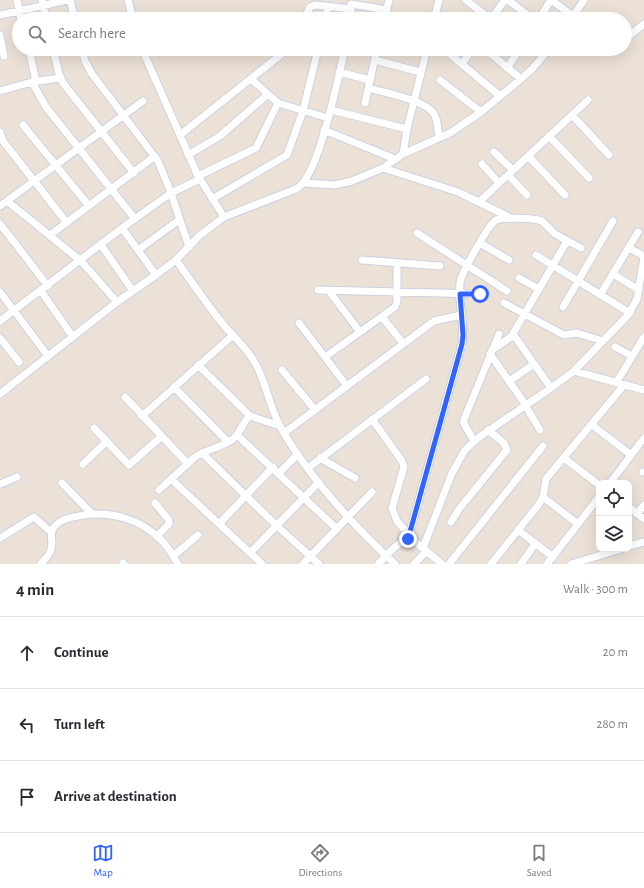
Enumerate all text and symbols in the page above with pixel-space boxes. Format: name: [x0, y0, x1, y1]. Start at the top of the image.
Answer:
search box: [12, 12, 632, 56]
icon: search: [26, 23, 48, 45]
text: Search here: [58, 26, 126, 41]
route start: [471, 285, 489, 303]
map controls: [596, 480, 632, 552]
button: locate: [596, 480, 632, 516]
button: layers: [596, 516, 632, 552]
route end: [399, 530, 417, 548]
text: 4 min: [16, 581, 54, 598]
text: Walk · 300 m: [563, 583, 628, 596]
icon: ahead: [16, 642, 38, 664]
text: Continue: [54, 645, 109, 660]
text: 20 m: [603, 646, 628, 659]
icon: left: [16, 714, 38, 736]
text: Turn left: [54, 717, 105, 732]
text: 280 m: [597, 718, 628, 731]
icon: arrive: [16, 786, 38, 808]
text: Arrive at destination: [54, 789, 177, 804]
tab: Map: [92, 842, 114, 879]
tab: Directions: [298, 842, 342, 879]
tab: Saved: [527, 842, 552, 879]

